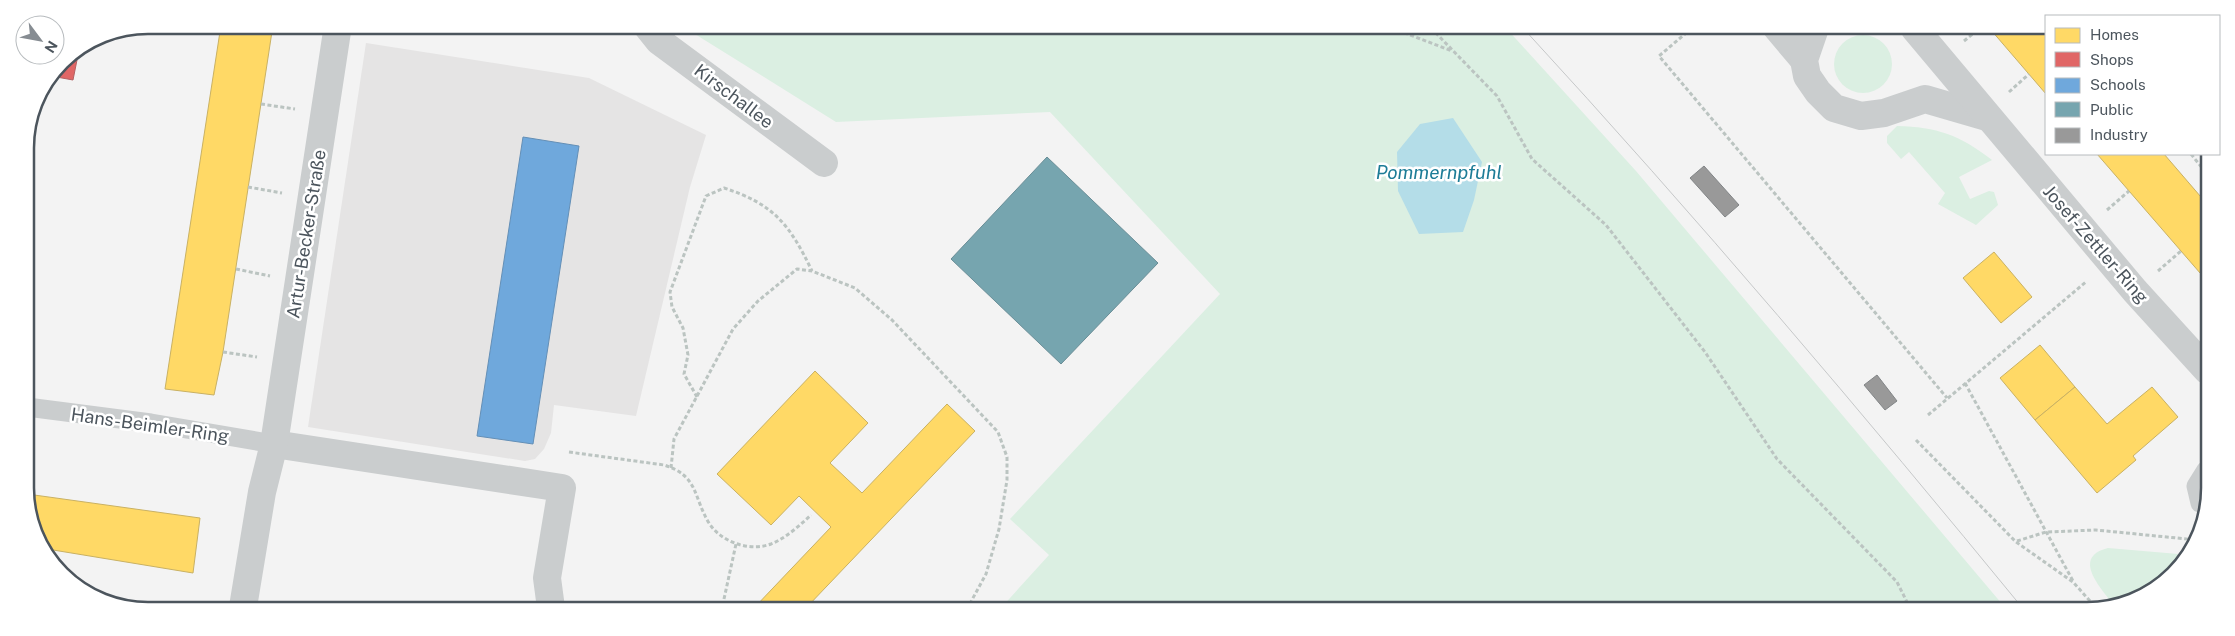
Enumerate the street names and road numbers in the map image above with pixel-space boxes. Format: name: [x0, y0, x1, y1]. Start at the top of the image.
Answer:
street label: Kirschallee: [690, 59, 778, 133]
street label: Artur-Becker-Straße: [282, 148, 330, 320]
street label: Josef-Zettler-Ring: [2039, 181, 2153, 307]
street label: Hans-Beimler-Ring: [70, 404, 230, 446]

